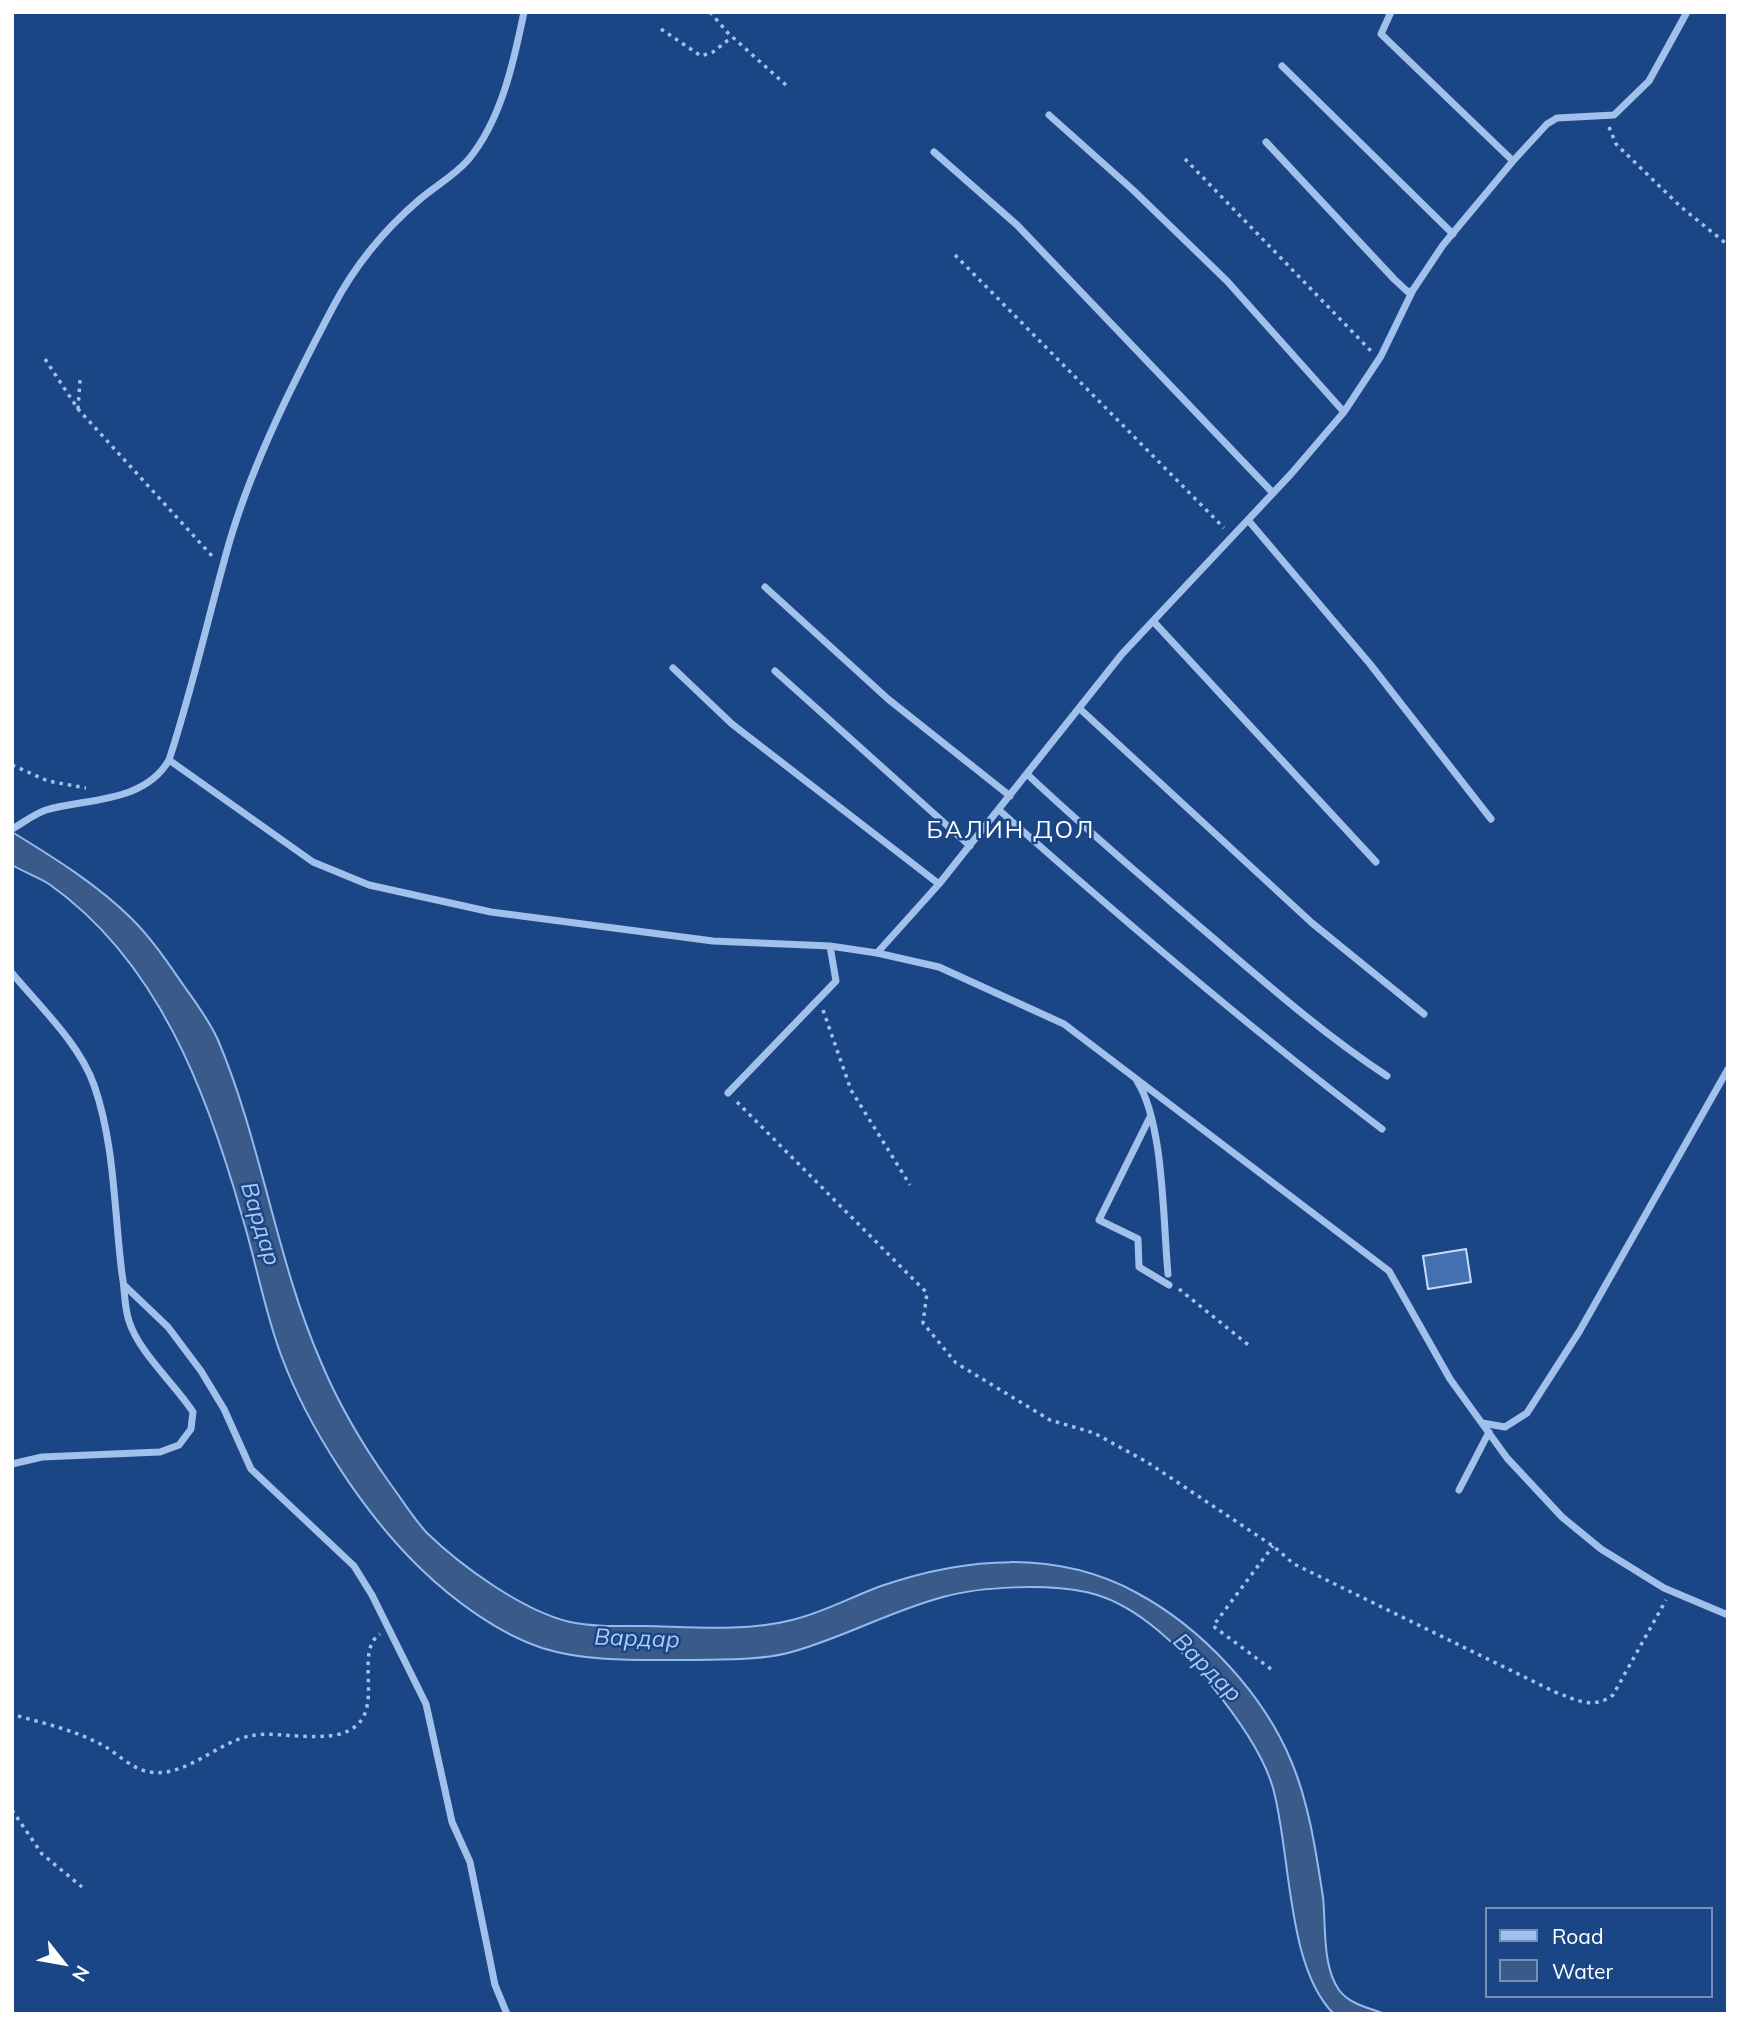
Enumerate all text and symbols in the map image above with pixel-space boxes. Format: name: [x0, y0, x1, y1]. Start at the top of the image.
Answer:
district label: БАЛИН ДОЛ: [928, 817, 1094, 845]
water label: Вардар: [234, 1179, 286, 1269]
water label: Вардар: [594, 1624, 680, 1654]
water label: Вардар: [1167, 1628, 1247, 1708]
legend: [1484, 1907, 1712, 1998]
text: Road: [1552, 1923, 1603, 1949]
north arrow: [28, 1928, 98, 1998]
text: Water: [1552, 1958, 1613, 1984]
text: N: [67, 1961, 95, 1986]

